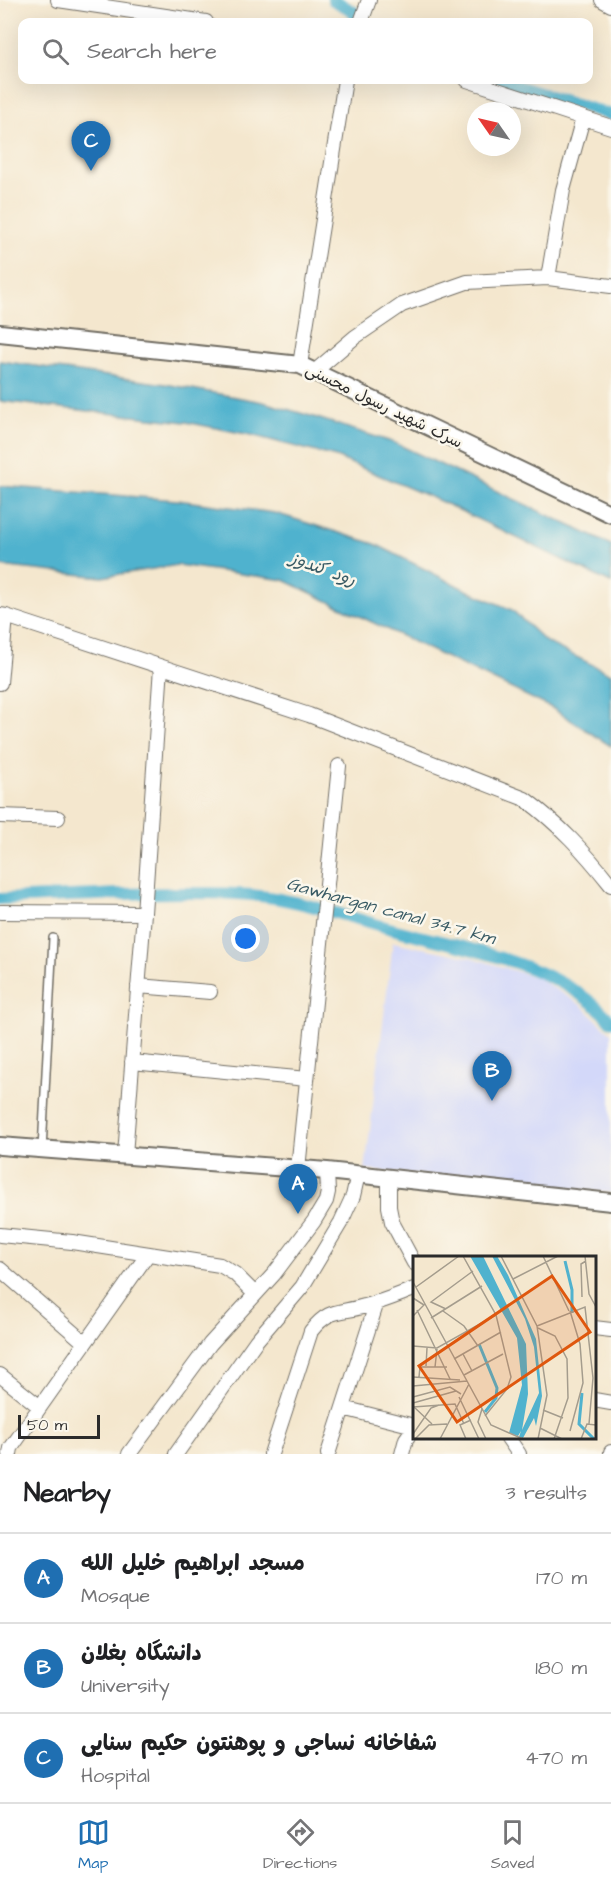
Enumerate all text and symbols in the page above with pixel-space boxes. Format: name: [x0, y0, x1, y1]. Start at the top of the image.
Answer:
search box: [18, 18, 593, 84]
icon: search: [39, 35, 72, 68]
text: Search here: [87, 36, 217, 67]
north arrow: [467, 102, 521, 156]
pin: C: [72, 122, 110, 171]
street label: سرک شهید رسول محسنی: [302, 358, 466, 454]
water label: رود کندوز: [285, 545, 360, 593]
water label: Gawhargan canal 34.7 km: [284, 871, 500, 952]
your location: [231, 924, 260, 953]
pin: B: [472, 1052, 512, 1101]
pin: A: [278, 1164, 318, 1214]
inset map: [413, 1256, 596, 1439]
scale bar: [18, 1412, 100, 1440]
text: 50 m: [27, 1414, 67, 1436]
text: Nearby: [24, 1475, 111, 1511]
text: 3 results: [505, 1479, 587, 1507]
text: مسجد ابراهیم خلیل الله: [81, 1548, 305, 1579]
text: A: [37, 1564, 50, 1592]
text: 170 m: [536, 1564, 587, 1592]
text: Mosque: [81, 1582, 150, 1610]
text: دانشگاه بغلان: [81, 1638, 202, 1669]
text: B: [36, 1654, 51, 1682]
text: 180 m: [535, 1654, 587, 1682]
text: University: [81, 1672, 170, 1700]
text: شفاخانه نساجی و پوهنتون حکیم سنایی: [81, 1728, 437, 1759]
text: C: [36, 1744, 51, 1772]
text: 470 m: [525, 1744, 587, 1772]
text: Hospital: [81, 1762, 150, 1790]
tab: Map: [77, 1816, 110, 1874]
tab: Directions: [263, 1816, 337, 1874]
tab: Saved: [491, 1816, 534, 1874]

